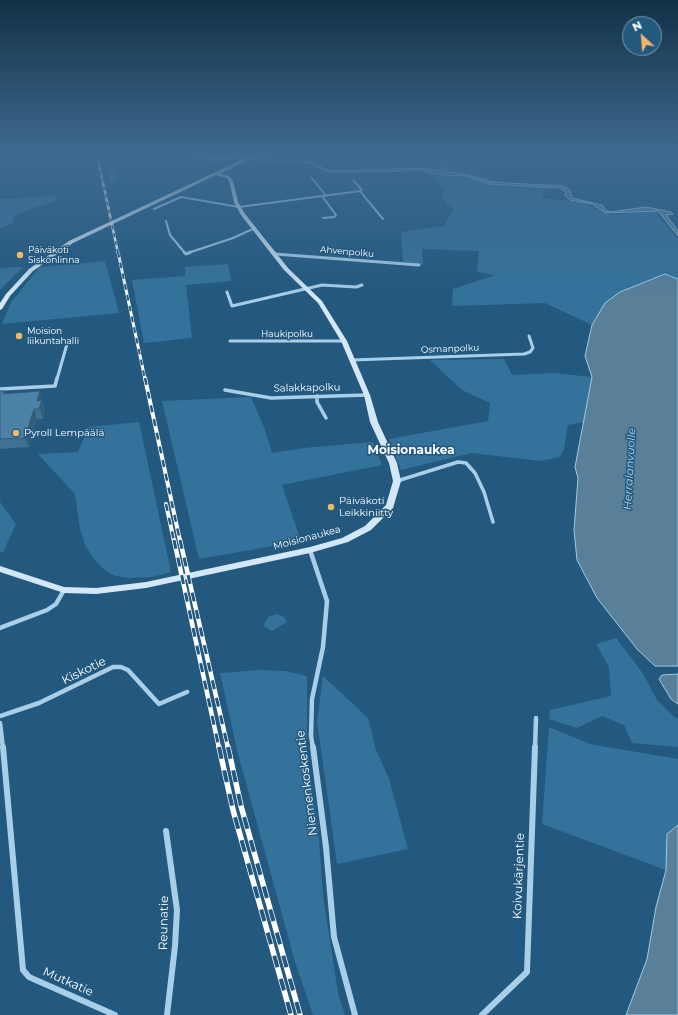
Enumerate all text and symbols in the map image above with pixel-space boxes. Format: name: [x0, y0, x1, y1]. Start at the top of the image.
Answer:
north arrow: [622, 16, 662, 56]
text: N: [630, 18, 644, 34]
street label: Ahvenpolku: [320, 244, 374, 260]
place label: Päiväkoti Siskonlinna: [28, 245, 80, 266]
marker: Päiväkoti Siskonlinna: [15, 250, 25, 260]
place label: Moision liikuntahalli: [27, 326, 79, 347]
street label: Haukipolku: [261, 329, 313, 339]
marker: Moision liikuntahalli: [14, 331, 24, 341]
street label: Osmanpolku: [421, 343, 479, 355]
street label: Salakkapolku: [274, 381, 340, 395]
place label: Pyroll Lempäälä: [24, 427, 104, 439]
marker: Pyroll Lempäälä: [11, 428, 21, 438]
water label: Herralanvuolle: [621, 428, 639, 510]
district label: Moisionaukea: [367, 443, 455, 457]
place label: Päiväkoti Leikkiniitty: [339, 495, 393, 518]
marker: Päiväkoti Leikkiniitty: [326, 502, 336, 512]
street label: Moisionaukea: [272, 523, 342, 553]
street label: Kiskotie: [60, 654, 108, 688]
street label: Niemenkoskentie: [293, 729, 321, 837]
street label: Koivukärjentie: [510, 833, 528, 919]
street label: Reunatie: [156, 896, 172, 950]
street label: Mutkatie: [40, 964, 96, 1000]

